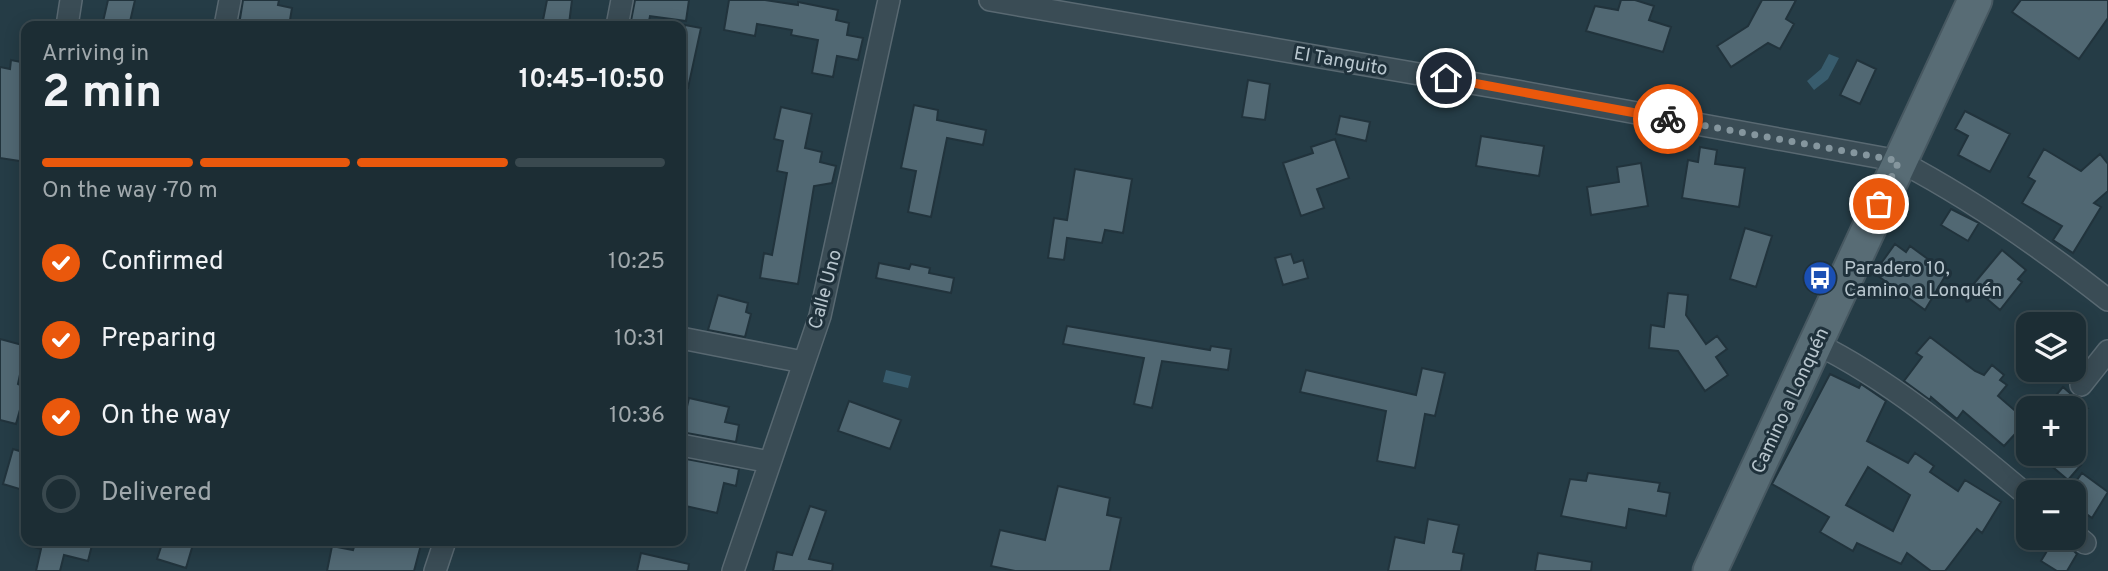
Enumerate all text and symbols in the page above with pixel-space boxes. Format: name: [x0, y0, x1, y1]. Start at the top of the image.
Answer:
text: Arriving in: [42, 40, 149, 69]
street label: El Tanguito: [1292, 42, 1389, 82]
pin: [1416, 48, 1476, 108]
icon: home: [1427, 59, 1465, 97]
text: 10:45–10:50: [519, 64, 665, 97]
text: 2 min: [42, 65, 162, 124]
courier: [1633, 84, 1703, 154]
icon: bike: [1649, 100, 1687, 138]
pin: [1849, 174, 1909, 234]
text: On the way · 70 m: [42, 177, 218, 206]
icon: bag: [1860, 185, 1898, 223]
icon: check: [42, 244, 80, 282]
text: Confirmed: [101, 246, 224, 279]
street label: Calle Uno: [804, 247, 848, 332]
text: 10:25: [608, 248, 665, 277]
place label: Paradero 10, Camino a Lonquén: [1844, 257, 2002, 303]
bus stop icon: Paradero 10, Camino a Lonquén: [1801, 259, 1839, 297]
map controls: [2016, 312, 2086, 550]
button: layers: [2016, 312, 2086, 382]
icon: check: [42, 321, 80, 359]
text: Preparing: [101, 323, 216, 356]
street label: Camino a Lonquén: [1746, 324, 1835, 478]
text: 10:31: [614, 325, 665, 354]
button: +: [2016, 396, 2086, 466]
icon: check: [42, 398, 80, 436]
text: On the way: [101, 400, 231, 433]
text: 10:36: [609, 402, 665, 431]
text: Delivered: [101, 477, 212, 510]
button: −: [2016, 480, 2086, 550]

